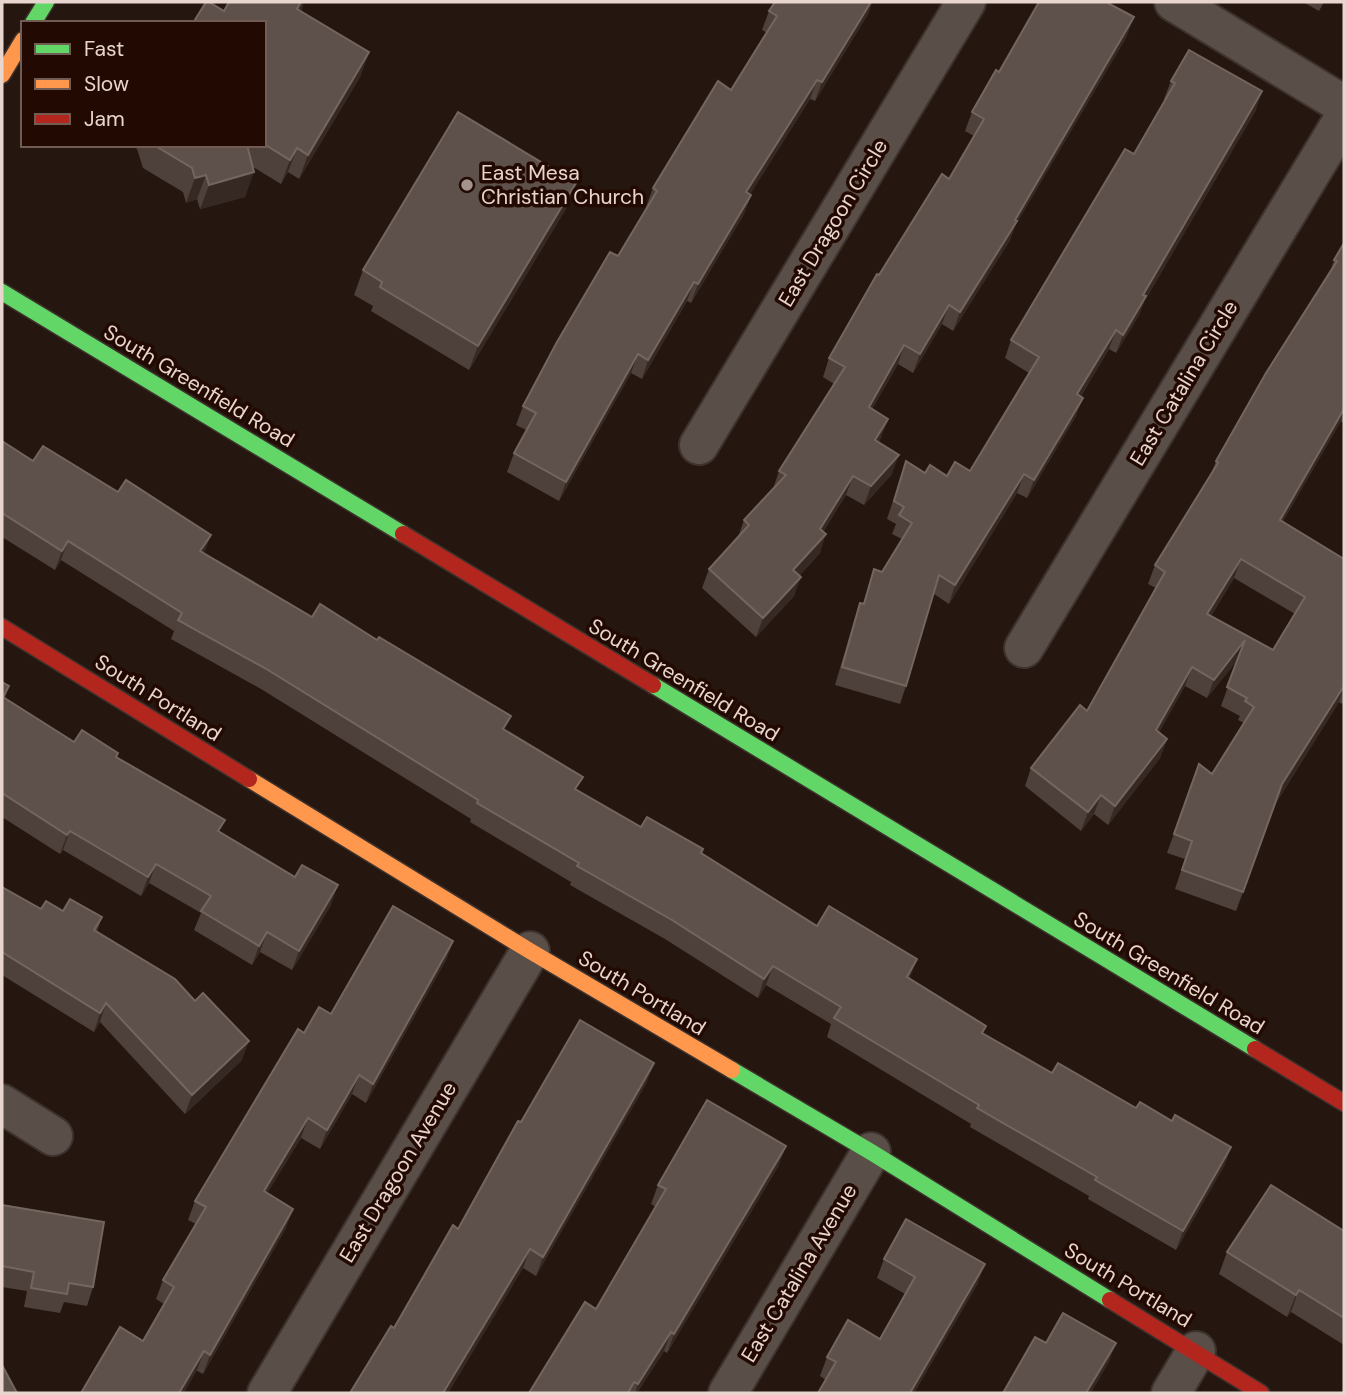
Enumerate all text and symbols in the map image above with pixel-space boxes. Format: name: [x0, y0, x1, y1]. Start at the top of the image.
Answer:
legend: [21, 21, 266, 147]
text: Fast: [84, 35, 124, 63]
text: Slow: [84, 70, 129, 98]
text: Jam: [84, 105, 125, 133]
street label: East Dragoon Circle: [772, 134, 894, 312]
place label: East Mesa Christian Church: [481, 159, 644, 211]
marker: East Mesa Christian Church: [459, 177, 475, 193]
street label: East Catalina Circle: [1124, 295, 1244, 471]
street label: South Greenfield Road: [98, 318, 300, 454]
street label: South Greenfield Road: [583, 612, 785, 748]
street label: South Portland: [90, 648, 226, 748]
street label: South Greenfield Road: [1068, 905, 1270, 1041]
street label: South Portland: [573, 944, 711, 1042]
street label: East Dragoon Avenue: [333, 1076, 463, 1268]
street label: East Catalina Avenue: [735, 1179, 863, 1367]
street label: South Portland: [1059, 1236, 1197, 1334]

